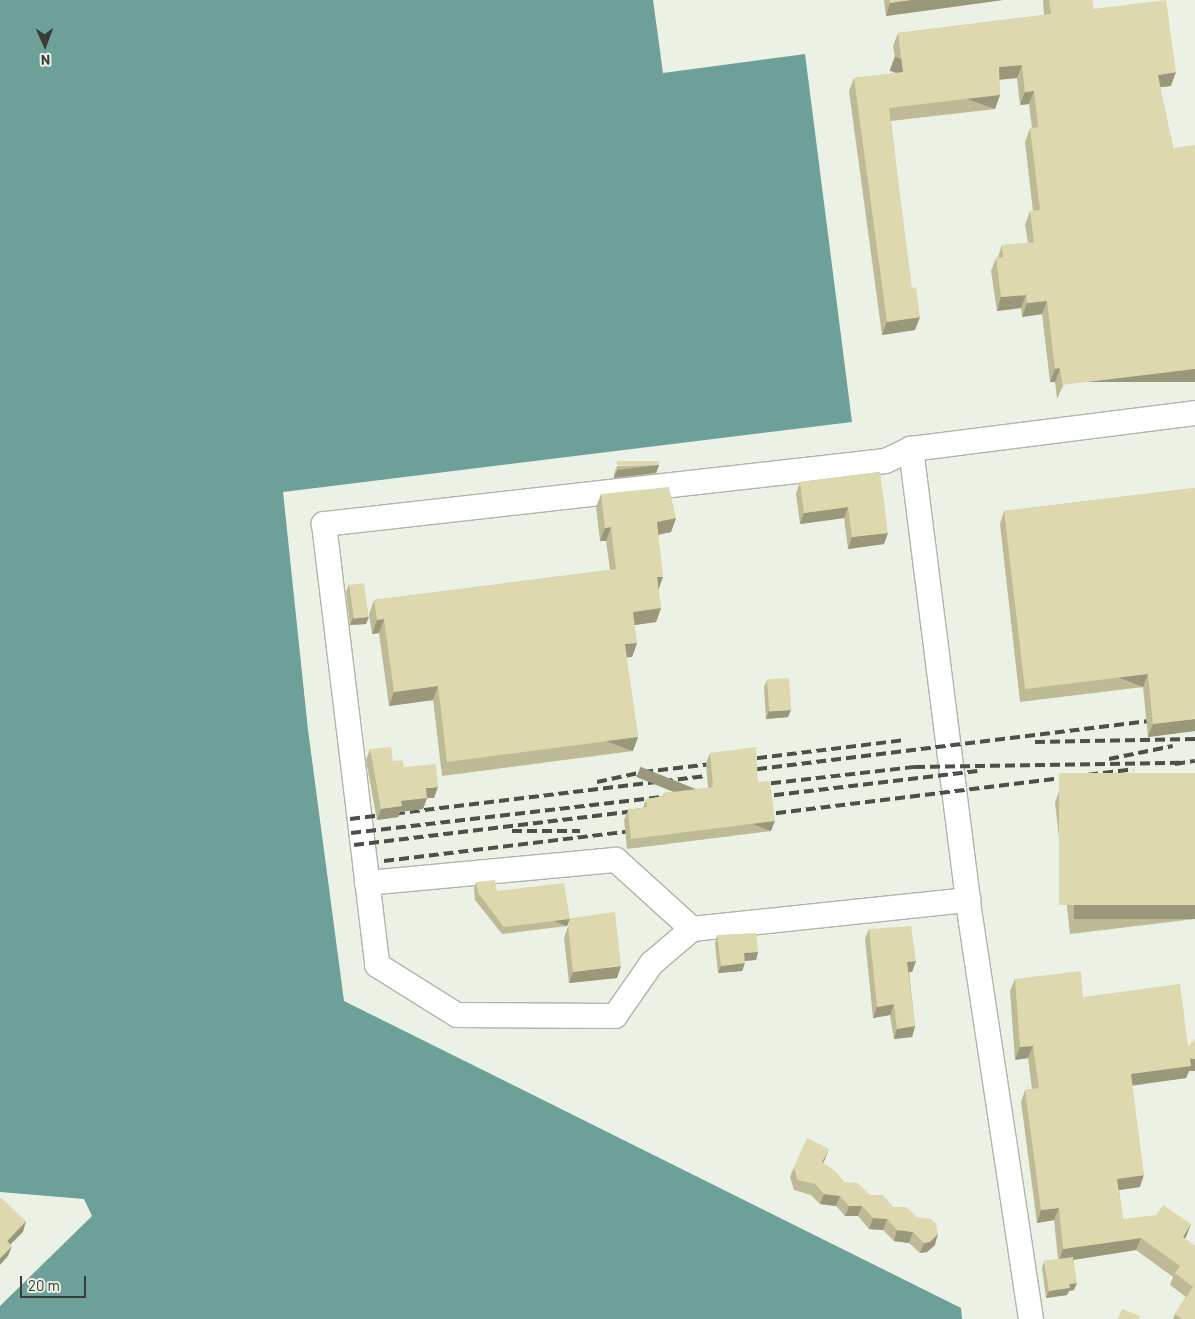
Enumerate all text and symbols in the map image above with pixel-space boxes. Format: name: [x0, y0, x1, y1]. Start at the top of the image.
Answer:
north arrow: [20, 20, 70, 70]
text: N: [41, 52, 50, 69]
scale bar: [22, 1266, 89, 1298]
text: 20 m: [28, 1276, 60, 1294]

